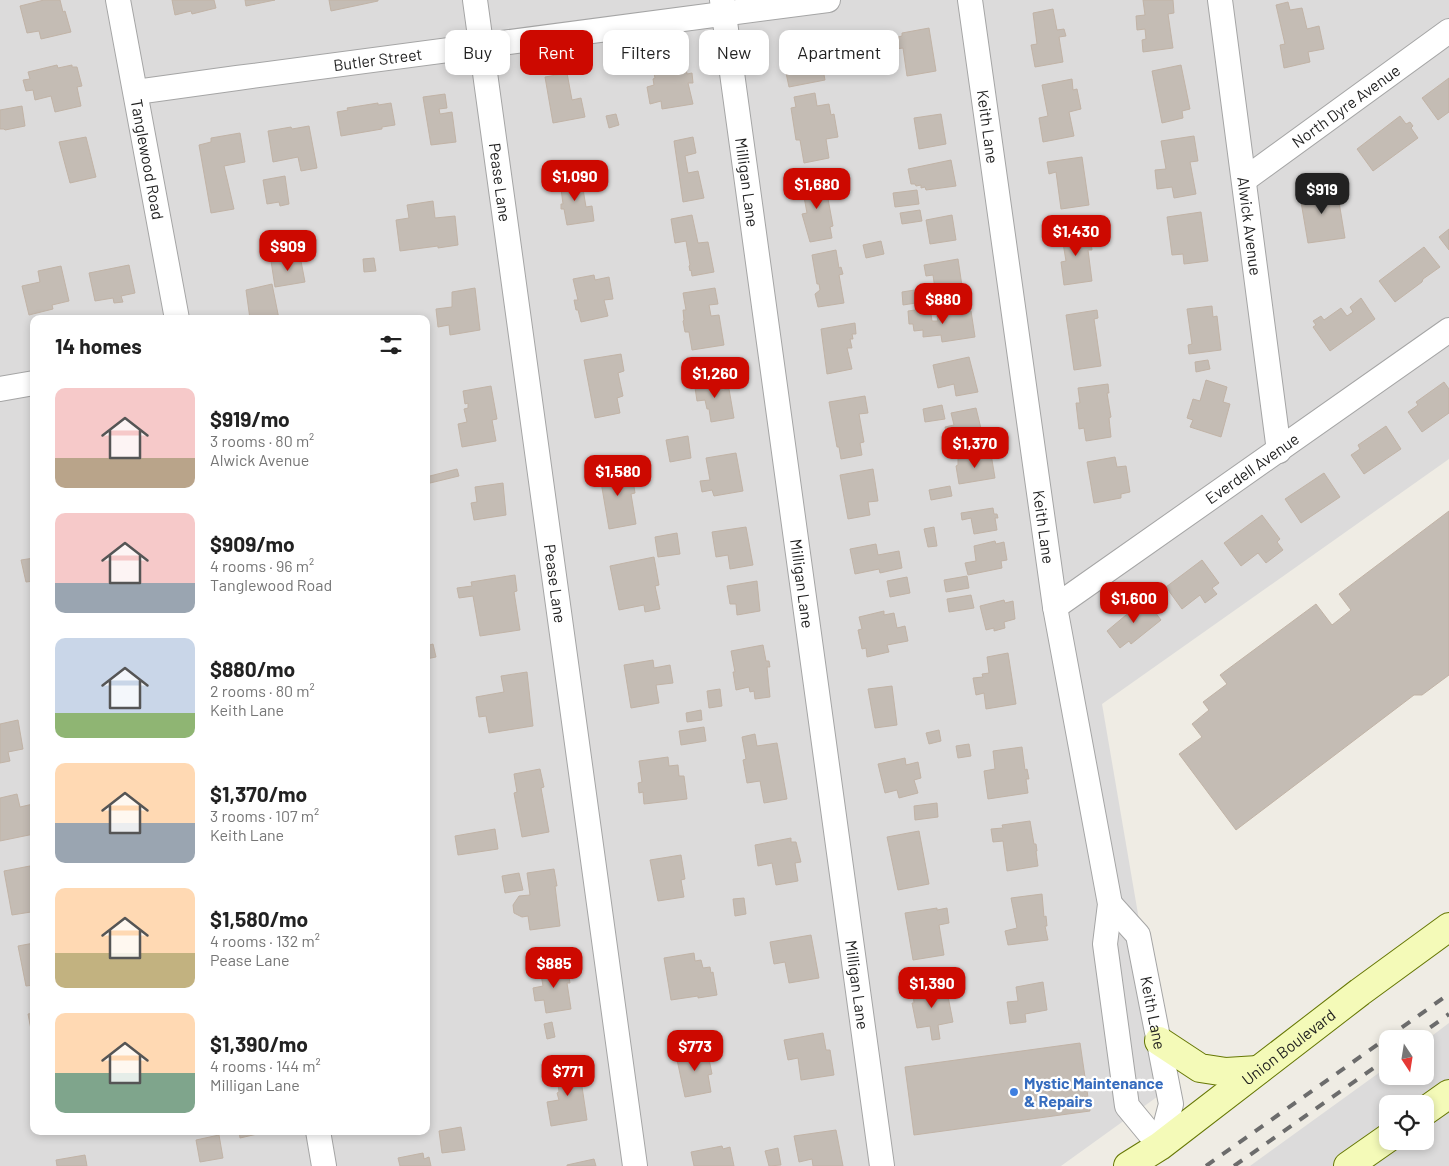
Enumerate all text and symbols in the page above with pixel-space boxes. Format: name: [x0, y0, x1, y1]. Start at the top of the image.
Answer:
chip: Buy: [445, 30, 510, 75]
chip: Rent: [520, 30, 593, 75]
chip: Filters: [603, 30, 689, 75]
chip: New: [699, 30, 769, 75]
chip: Apartment: [779, 30, 899, 75]
street label: Butler Street: [332, 44, 423, 74]
street label: North Dyre Avenue: [1288, 60, 1403, 151]
street label: Keith Lane: [974, 89, 1003, 165]
street label: Tanglewood Road: [127, 97, 168, 221]
street label: Milligan Lane: [732, 136, 763, 228]
street label: Pease Lane: [486, 142, 515, 223]
pin: $1,090: [534, 160, 616, 202]
text: $1,090: [552, 166, 598, 185]
pin: $1,680: [776, 168, 858, 210]
pin: $919: [1292, 172, 1352, 215]
text: $1,680: [794, 174, 840, 193]
street label: Alwick Avenue: [1234, 175, 1266, 277]
text: $919: [1306, 179, 1338, 198]
pin: $1,430: [1035, 214, 1117, 257]
text: $1,430: [1053, 221, 1099, 240]
pin: $909: [258, 230, 318, 272]
text: $909: [270, 236, 306, 255]
pin: $880: [913, 282, 973, 325]
text: $880: [925, 289, 961, 308]
icon: filters: [377, 331, 405, 359]
text: 14 homes: [55, 333, 142, 358]
pin: $1,260: [674, 356, 756, 399]
text: $1,260: [692, 363, 738, 382]
text: $919/mo: [210, 406, 290, 431]
icon: home: [95, 408, 155, 468]
pin: $1,370: [934, 426, 1016, 469]
street label: Everdell Avenue: [1201, 429, 1302, 507]
text: 3 rooms · 80 m²: [210, 431, 314, 450]
text: $1,370: [953, 433, 997, 452]
text: Alwick Avenue: [210, 450, 309, 469]
pin: $1,580: [577, 454, 659, 497]
text: $1,580: [595, 461, 641, 480]
street label: Keith Lane: [1030, 489, 1059, 565]
text: $909/mo: [210, 531, 295, 556]
icon: home: [95, 533, 155, 593]
street label: Milligan Lane: [787, 538, 818, 629]
street label: Pease Lane: [541, 543, 570, 624]
text: 4 rooms · 96 m²: [210, 556, 314, 575]
text: Tanglewood Road: [210, 575, 332, 594]
pin: $1,600: [1093, 582, 1175, 624]
text: $1,600: [1111, 588, 1157, 607]
text: $880/mo: [210, 656, 295, 681]
icon: home: [95, 658, 155, 718]
text: 2 rooms · 80 m²: [210, 681, 315, 700]
text: Keith Lane: [210, 700, 284, 719]
text: $1,370/mo: [210, 781, 307, 806]
icon: home: [95, 783, 155, 843]
text: 3 rooms · 107 m²: [210, 806, 319, 825]
text: Keith Lane: [210, 825, 284, 844]
text: $1,580/mo: [210, 906, 308, 931]
icon: home: [95, 908, 155, 968]
text: 4 rooms · 132 m²: [210, 931, 320, 950]
street label: Milligan Lane: [842, 939, 873, 1031]
pin: $885: [524, 946, 584, 989]
text: Pease Lane: [210, 950, 290, 969]
text: $885: [536, 953, 572, 972]
pin: $1,390: [891, 966, 973, 1009]
text: $1,390: [909, 973, 955, 992]
street label: Keith Lane: [1137, 974, 1170, 1051]
street label: Union Boulevard: [1238, 1005, 1339, 1089]
pin: $773: [665, 1030, 725, 1072]
north arrow: [1379, 1030, 1434, 1085]
map controls: [1379, 1030, 1434, 1150]
text: $1,390/mo: [210, 1031, 308, 1056]
icon: home: [95, 1033, 155, 1093]
text: $773: [678, 1036, 712, 1055]
pin: $771: [538, 1054, 598, 1097]
text: 4 rooms · 144 m²: [210, 1056, 321, 1075]
text: $771: [553, 1061, 583, 1080]
place label: Mystic Maintenance & Repairs: [1024, 1073, 1164, 1110]
text: Milligan Lane: [210, 1075, 300, 1094]
marker: Mystic Maintenance & Repairs: [1008, 1086, 1020, 1098]
button: locate: [1379, 1095, 1434, 1150]

